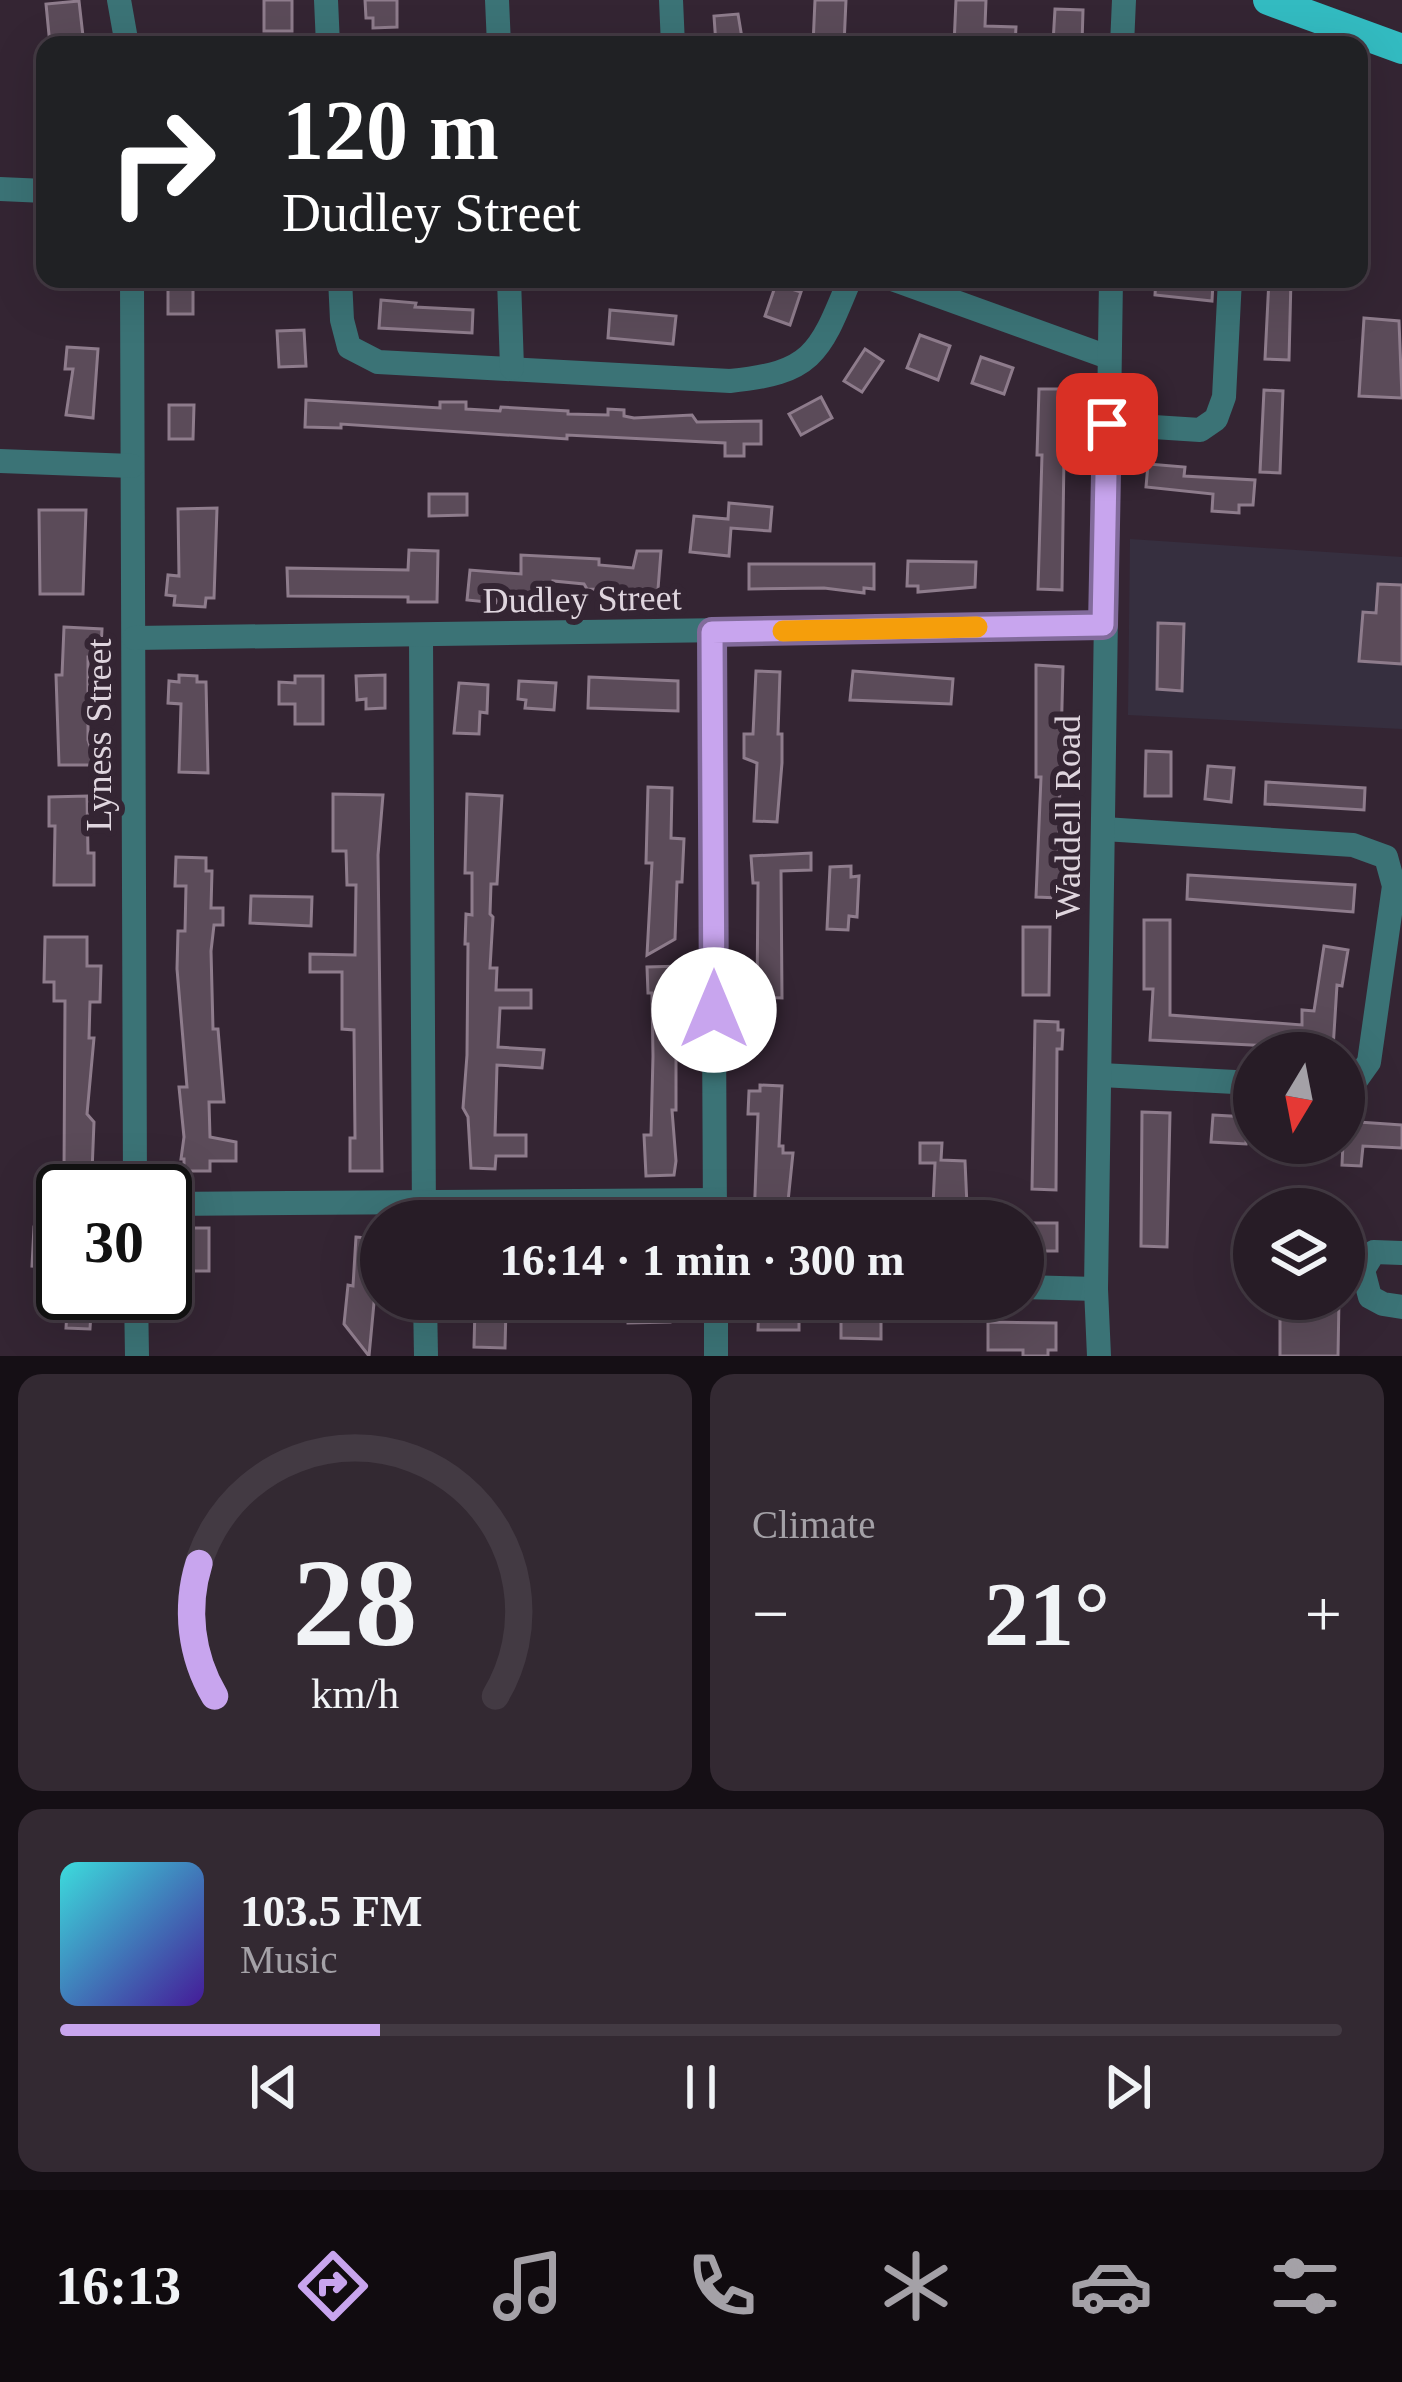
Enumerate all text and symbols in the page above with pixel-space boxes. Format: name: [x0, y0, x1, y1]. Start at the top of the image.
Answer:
icon: right: [84, 84, 240, 240]
text: 120 m: [282, 84, 499, 177]
text: Dudley Street: [282, 183, 580, 243]
pin: [1056, 373, 1158, 475]
icon: arrive: [1074, 391, 1140, 457]
street label: Dudley Street: [482, 577, 682, 621]
street label: Lyness Street: [79, 639, 119, 831]
street label: Waddell Road: [1048, 715, 1088, 919]
position arrow: [651, 947, 777, 1073]
north arrow: [1233, 1032, 1365, 1164]
map controls: [1233, 1032, 1365, 1320]
speed limit sign: 30: [36, 1164, 192, 1320]
button: layers: [1233, 1188, 1365, 1320]
text: 16:14 · 1 min · 300 m: [500, 1235, 905, 1285]
text: Climate: [752, 1503, 875, 1546]
text: 28: [293, 1534, 417, 1672]
text: 21°: [984, 1565, 1110, 1664]
text: −: [752, 1577, 789, 1650]
text: +: [1305, 1577, 1342, 1650]
text: km/h: [311, 1669, 399, 1716]
text: 103.5 FM: [240, 1886, 422, 1936]
text: Music: [240, 1938, 338, 1981]
icon: previous: [241, 2054, 307, 2120]
icon: pause: [668, 2054, 734, 2120]
icon: next: [1095, 2054, 1161, 2120]
icon: directions: [291, 2244, 375, 2328]
icon: music: [486, 2244, 570, 2328]
icon: phone: [680, 2244, 764, 2328]
icon: climate: [874, 2244, 958, 2328]
icon: car: [1069, 2244, 1153, 2328]
icon: filters: [1263, 2244, 1347, 2328]
text: 16:13: [55, 2256, 181, 2316]

